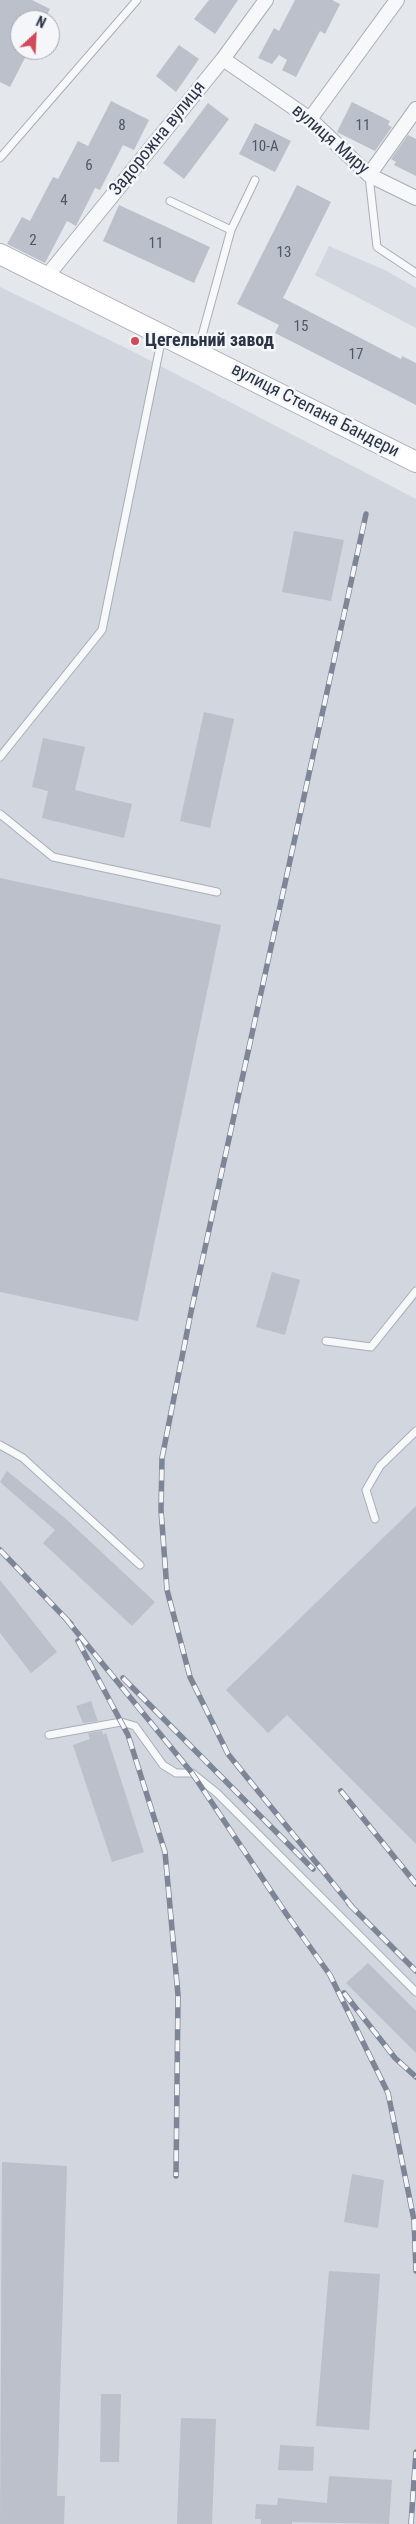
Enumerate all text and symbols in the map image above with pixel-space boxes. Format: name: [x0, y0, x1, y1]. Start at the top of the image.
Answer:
north arrow: [10, 10, 60, 60]
text: N: [34, 13, 48, 31]
street label: Задорожна вулиця: [105, 77, 211, 201]
street label: вулиця Миру: [287, 100, 373, 180]
house number: 8: [118, 117, 126, 135]
house number: 11: [356, 117, 370, 135]
house number: 10-А: [251, 138, 279, 156]
house number: 6: [85, 157, 93, 175]
house number: 4: [60, 192, 68, 210]
house number: 2: [29, 232, 37, 250]
house number: 11: [149, 235, 163, 253]
house number: 13: [277, 244, 291, 262]
house number: 15: [294, 318, 308, 336]
place label: Цегельний завод: [145, 330, 274, 352]
marker: Цегельний завод: [129, 335, 141, 347]
house number: 17: [349, 346, 363, 364]
street label: вулиця Степана Бандери: [227, 359, 403, 463]

